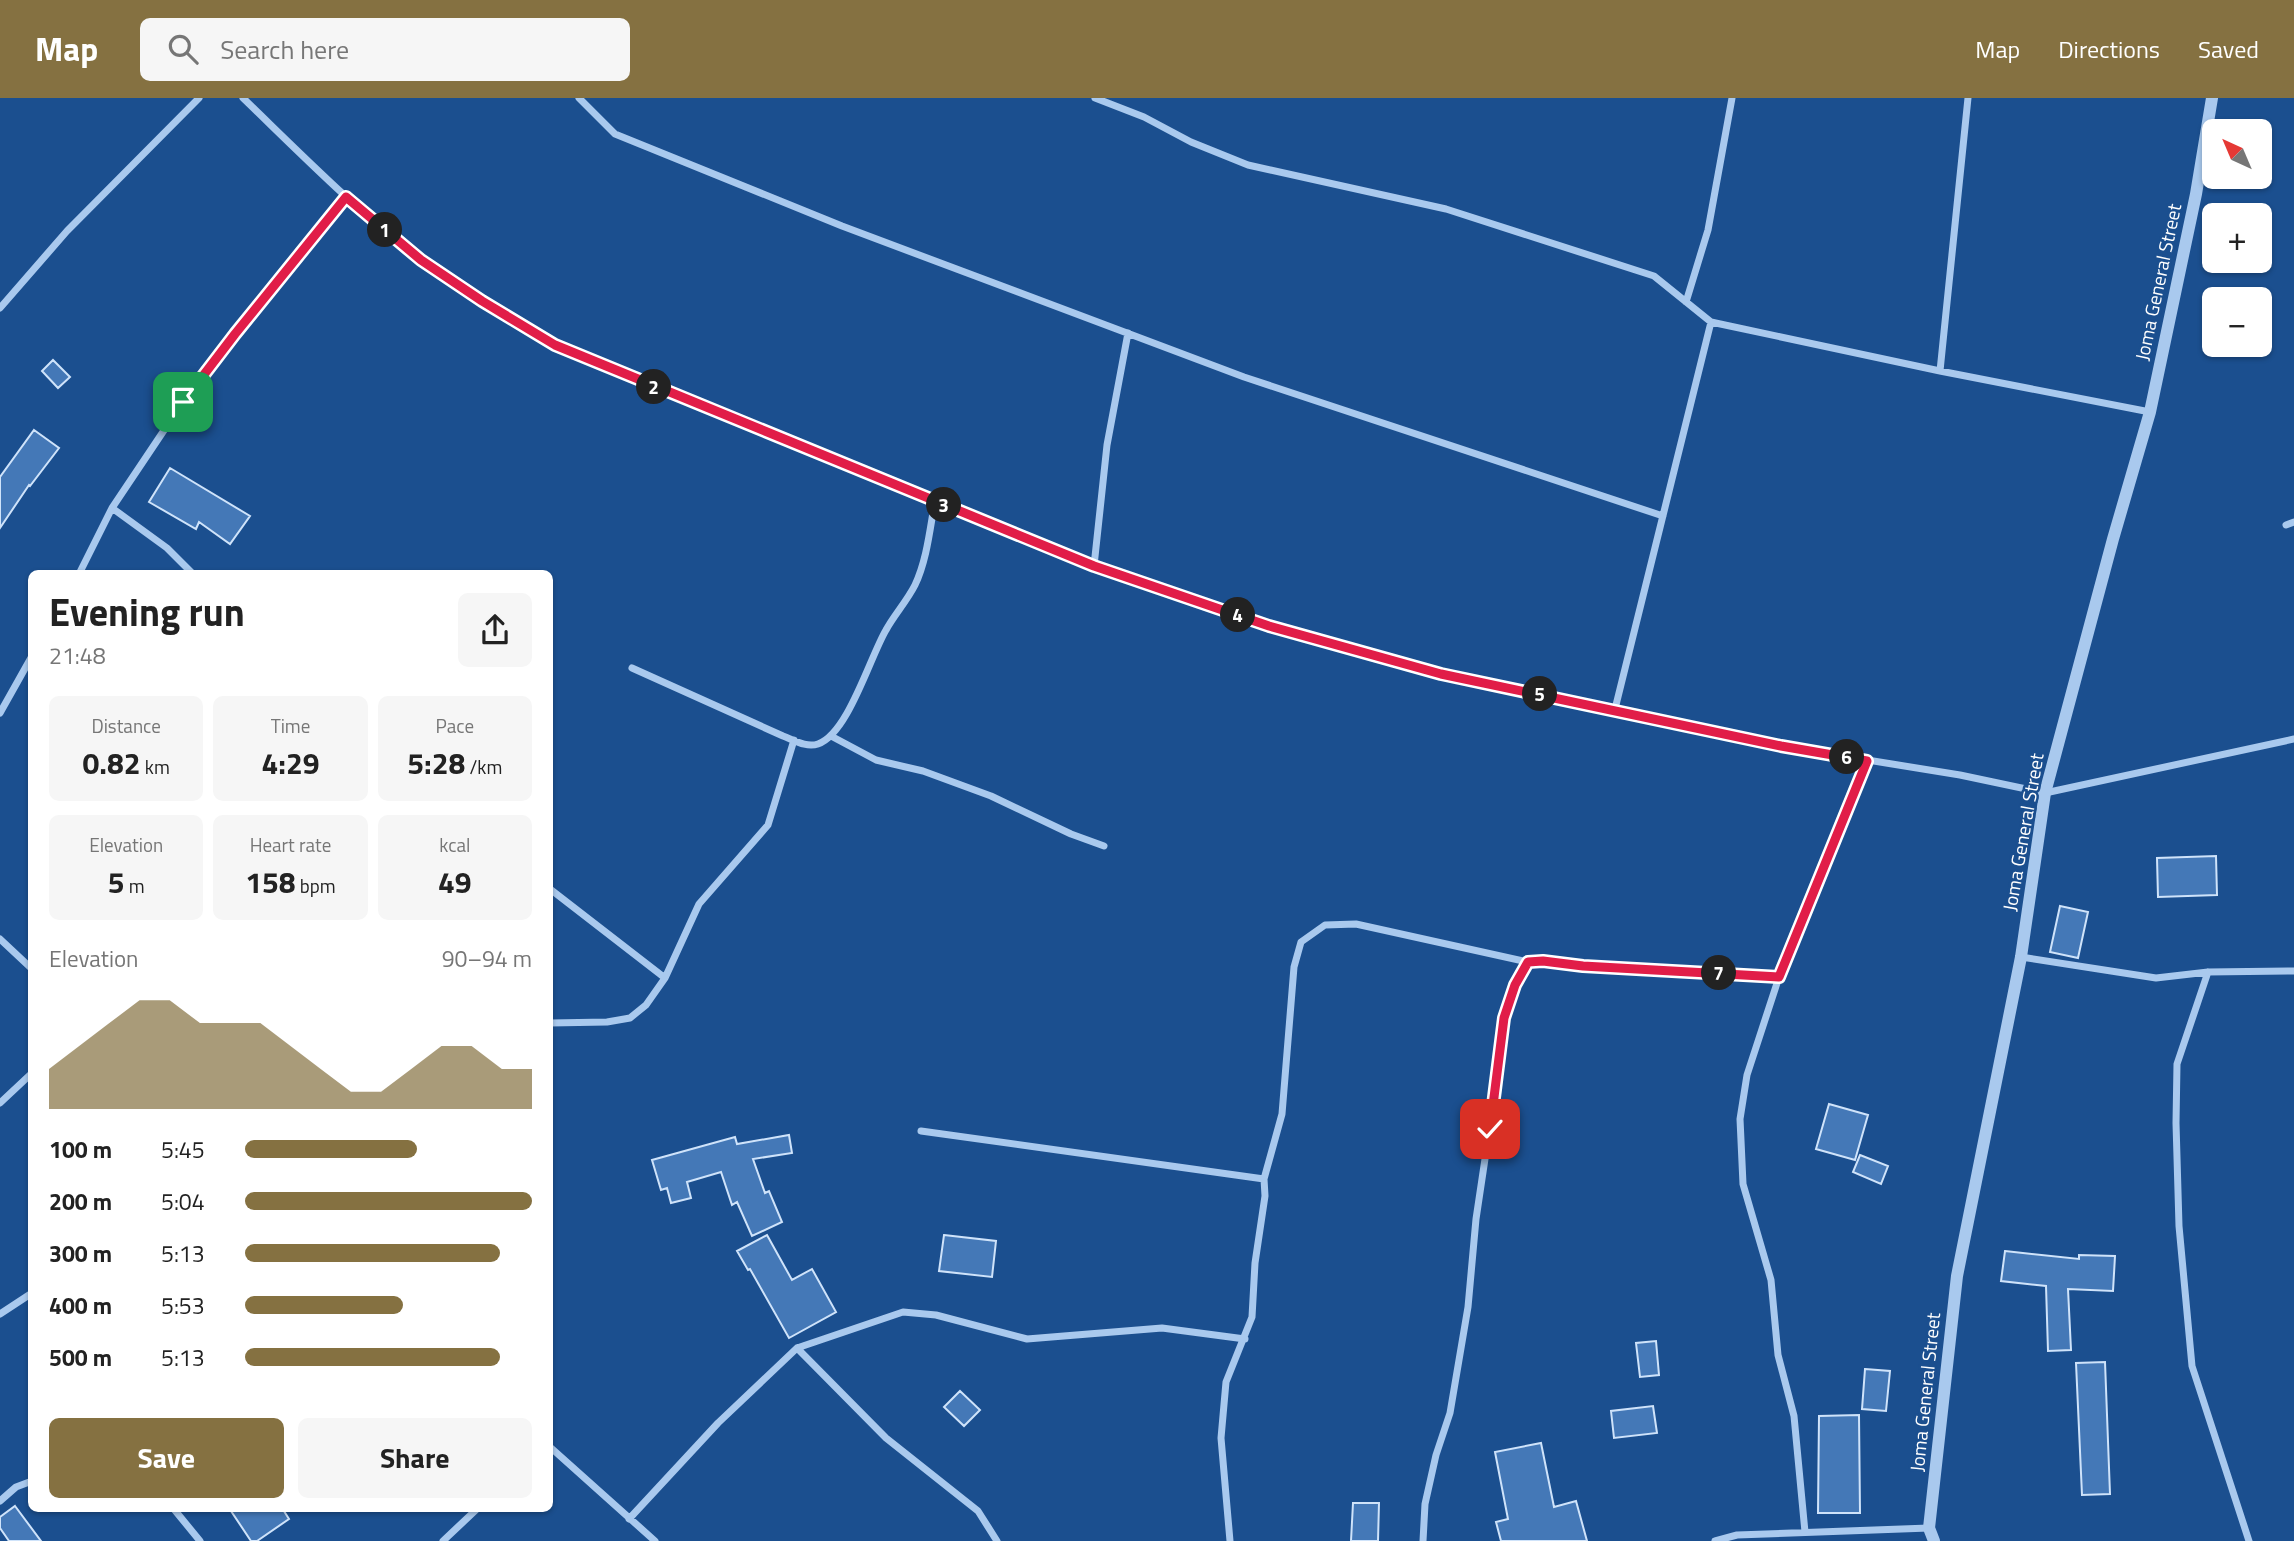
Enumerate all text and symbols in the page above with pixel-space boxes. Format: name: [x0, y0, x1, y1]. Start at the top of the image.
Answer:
search box: [140, 18, 630, 81]
text: Map: [35, 24, 98, 74]
icon: search: [164, 30, 202, 68]
text: Search here: [220, 30, 349, 69]
text: Map: [1975, 31, 2020, 67]
text: Directions: [2058, 31, 2160, 67]
text: Saved: [2198, 31, 2259, 67]
north arrow: [2202, 119, 2272, 189]
map controls: [2202, 119, 2272, 357]
street label: Joma General Street: [2127, 200, 2188, 363]
button: +: [2202, 203, 2272, 273]
pin: 1: [368, 212, 402, 248]
text: 1: [379, 215, 390, 244]
button: −: [2202, 287, 2272, 357]
pin: 2: [636, 370, 672, 404]
pin: [153, 372, 213, 432]
text: 2: [648, 372, 659, 401]
icon: arrive: [164, 383, 202, 421]
pin: 3: [926, 488, 962, 522]
text: 3: [938, 490, 949, 519]
text: Evening run: [49, 583, 245, 641]
button: share: [458, 593, 532, 667]
pin: 4: [1220, 598, 1256, 632]
text: 4: [1232, 600, 1243, 629]
text: 21:48: [49, 638, 106, 673]
pin: 5: [1522, 676, 1558, 712]
text: 5: [1534, 679, 1545, 708]
text: Distance: [91, 711, 161, 740]
text: Time: [271, 711, 310, 740]
text: Pace: [436, 711, 474, 740]
text: 0.82: [83, 740, 141, 786]
text: 4:29: [261, 740, 320, 786]
text: 5:28: [407, 740, 465, 786]
pin: 6: [1829, 740, 1864, 774]
text: 6: [1841, 742, 1852, 771]
street label: Joma General Street: [1994, 750, 2051, 913]
text: km: [141, 752, 170, 781]
text: /km: [465, 752, 502, 781]
text: Elevation: [89, 830, 163, 859]
text: Heart rate: [250, 830, 331, 859]
text: kcal: [439, 830, 470, 859]
text: 5: [108, 859, 125, 905]
text: 158: [245, 859, 296, 905]
text: 49: [438, 859, 472, 905]
text: m: [125, 871, 145, 900]
text: bpm: [296, 871, 336, 900]
text: Elevation: [49, 941, 138, 976]
text: 90–94 m: [442, 941, 532, 976]
pin: 7: [1702, 956, 1736, 990]
text: 7: [1713, 958, 1724, 987]
pin: [1460, 1099, 1520, 1159]
icon: check: [1471, 1110, 1509, 1148]
text: 100 m: [49, 1132, 112, 1167]
text: 5:45: [161, 1132, 205, 1167]
text: 200 m: [49, 1184, 112, 1219]
text: 5:04: [161, 1184, 205, 1219]
text: 300 m: [49, 1236, 112, 1271]
text: 5:13: [161, 1236, 205, 1271]
text: 400 m: [49, 1288, 112, 1323]
text: 5:53: [161, 1288, 205, 1323]
street label: Joma General Street: [1902, 1311, 1947, 1473]
text: 500 m: [49, 1340, 112, 1375]
text: 5:13: [161, 1340, 205, 1375]
button: Save: [49, 1418, 284, 1498]
button: Share: [298, 1418, 532, 1498]

